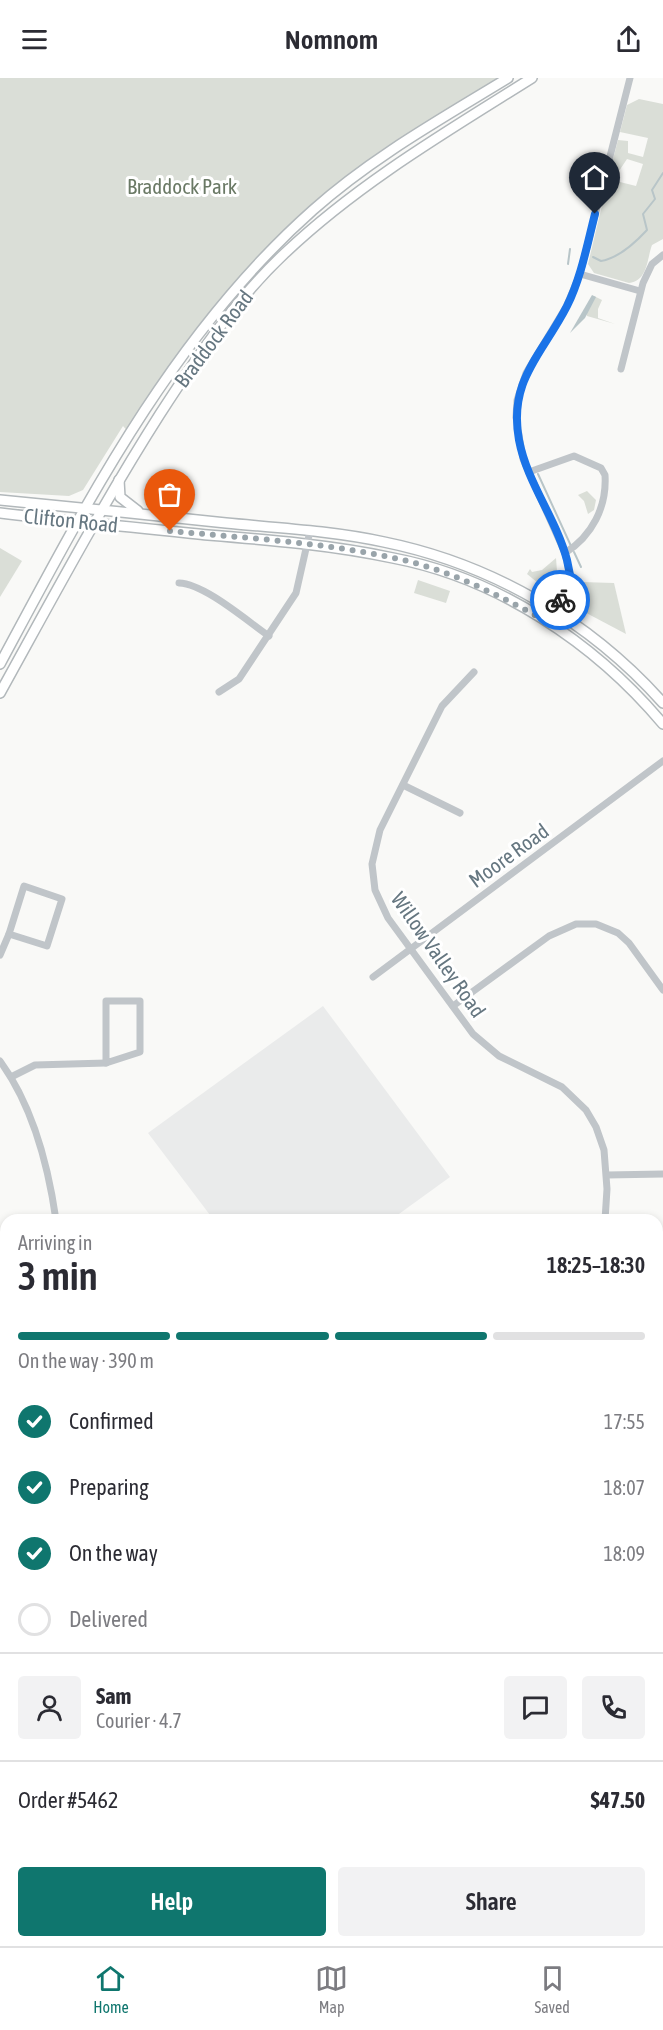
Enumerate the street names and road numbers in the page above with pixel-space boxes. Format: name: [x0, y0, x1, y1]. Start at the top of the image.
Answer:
street label: Braddock Road: [169, 285, 257, 392]
street label: Clifton Road: [23, 503, 119, 537]
street label: Moore Road: [464, 818, 553, 892]
street label: Willow Valley Road: [387, 887, 491, 1022]

